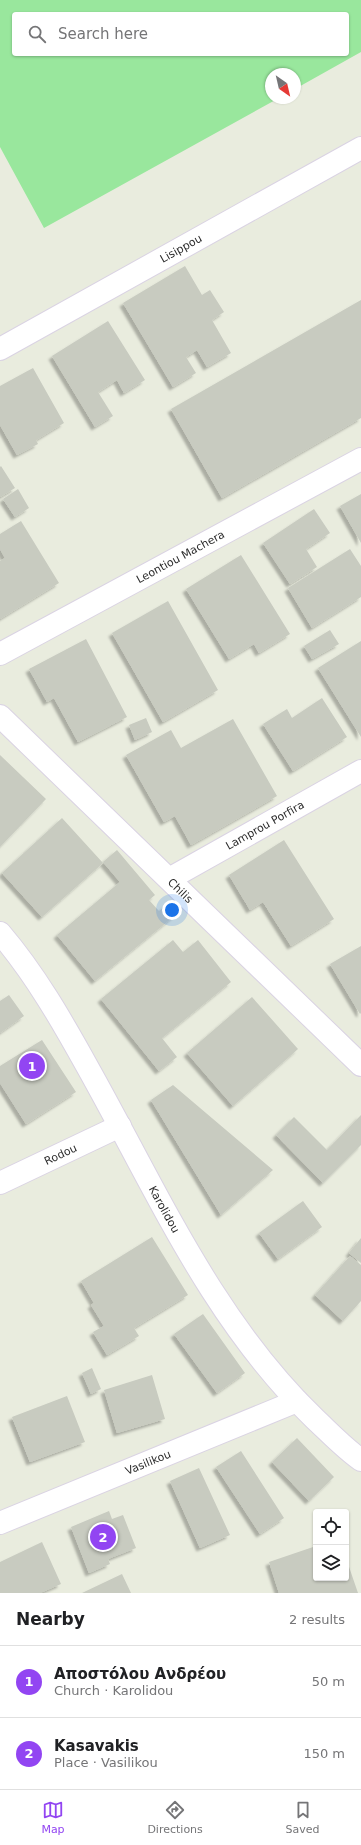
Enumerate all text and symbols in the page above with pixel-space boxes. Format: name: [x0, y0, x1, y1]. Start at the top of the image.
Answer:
search box: [12, 12, 349, 56]
icon: search: [26, 23, 48, 45]
text: Search here: [58, 25, 148, 43]
north arrow: [265, 68, 301, 104]
street label: Lisippou: [158, 232, 204, 266]
street label: Leontiou Machera: [134, 528, 227, 586]
street label: Lamprou Porfira: [224, 798, 307, 853]
street label: Chilis: [165, 876, 195, 906]
your location: [162, 900, 182, 920]
pin: 1: [19, 1051, 45, 1081]
street label: Rodou: [42, 1141, 79, 1168]
street label: Karolidou: [146, 1184, 182, 1235]
street label: Vasilikou: [123, 1448, 173, 1478]
map controls: [313, 1509, 349, 1581]
button: locate: [313, 1509, 349, 1545]
pin: 2: [90, 1522, 116, 1552]
button: layers: [313, 1545, 349, 1581]
text: Nearby: [16, 1609, 85, 1629]
text: 2 results: [289, 1612, 345, 1627]
text: Αποστόλου Ανδρέου: [54, 1665, 226, 1683]
text: 1: [24, 1674, 34, 1689]
text: 50 m: [312, 1674, 345, 1689]
text: Church · Karolidou: [54, 1683, 173, 1698]
text: Kasavakis: [54, 1737, 139, 1755]
text: 2: [24, 1746, 34, 1761]
text: 150 m: [303, 1746, 345, 1761]
text: Place · Vasilikou: [54, 1755, 158, 1770]
tab: Map: [41, 1799, 65, 1836]
tab: Directions: [147, 1799, 203, 1836]
tab: Saved: [286, 1799, 320, 1836]

